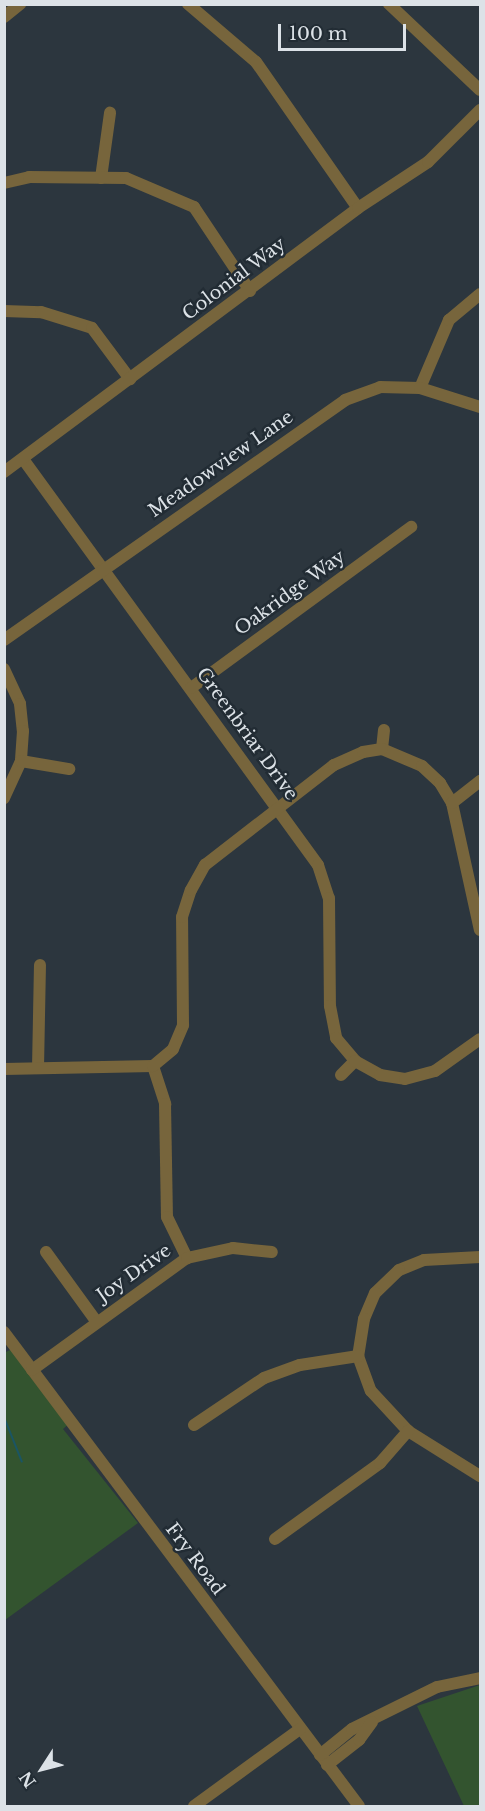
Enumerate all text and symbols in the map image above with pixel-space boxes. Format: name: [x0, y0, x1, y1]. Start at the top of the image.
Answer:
scale bar: [281, 12, 408, 50]
text: 100 m: [289, 23, 347, 45]
street label: Colonial Way: [178, 233, 290, 325]
street label: Meadowview Lane: [144, 406, 298, 522]
street label: Oakridge Way: [230, 546, 350, 640]
street label: Greenbriar Drive: [192, 663, 302, 805]
street label: Joy Drive: [93, 1239, 175, 1307]
street label: Fry Road: [161, 1519, 229, 1599]
north arrow: [12, 1739, 72, 1799]
text: N: [15, 1768, 40, 1792]

